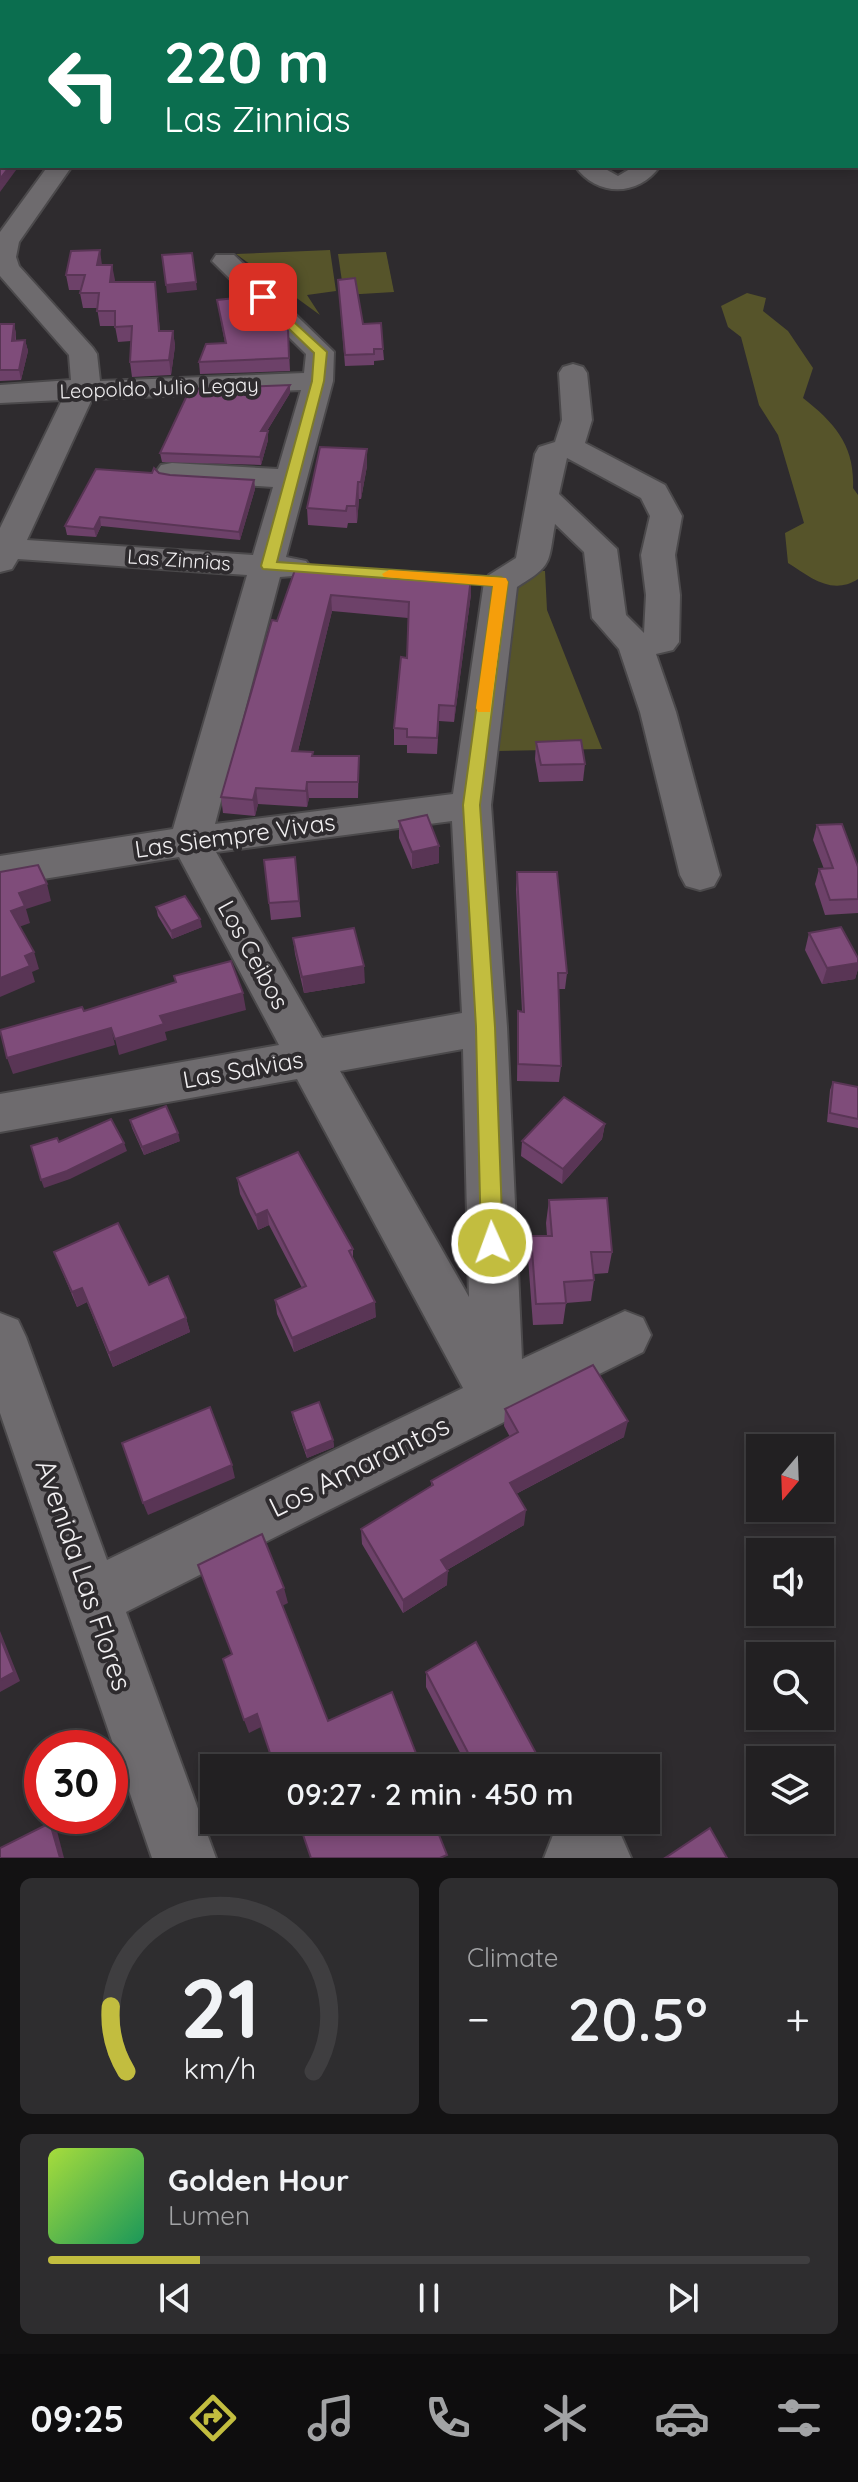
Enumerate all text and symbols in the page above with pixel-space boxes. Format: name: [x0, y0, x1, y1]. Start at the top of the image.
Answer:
text: 220 m: [164, 27, 329, 97]
icon: left: [32, 32, 136, 136]
text: Las Zinnias: [164, 96, 351, 141]
pin: [229, 263, 297, 331]
icon: arrive: [241, 275, 285, 319]
street label: Leopoldo Julio Legay: [59, 372, 259, 403]
street label: Las Zinnias: [126, 543, 232, 576]
street label: Las Siempre Vivas: [133, 806, 337, 864]
street label: Los Ceibos: [212, 895, 296, 1014]
street label: Las Salvias: [180, 1044, 305, 1094]
position arrow: [450, 1201, 534, 1285]
street label: Los Amarantos: [263, 1407, 455, 1524]
north arrow: [746, 1434, 834, 1522]
map controls: [746, 1434, 834, 1834]
street label: Avenida Las Flores: [28, 1455, 140, 1695]
button: sound: [746, 1538, 834, 1626]
button: search: [746, 1642, 834, 1730]
speed limit sign: 30: [24, 1730, 128, 1834]
button: layers: [746, 1746, 834, 1834]
text: 09:27 · 2 min · 450 m: [286, 1775, 574, 1813]
text: Climate: [467, 1941, 558, 1974]
text: 21: [180, 1955, 259, 2059]
text: 20.5°: [567, 1981, 708, 2056]
text: −: [467, 1991, 490, 2046]
text: +: [785, 1991, 810, 2046]
text: km/h: [183, 2050, 256, 2086]
text: Golden Hour: [168, 2161, 349, 2199]
text: Lumen: [168, 2199, 250, 2232]
icon: previous: [153, 2276, 197, 2320]
icon: pause: [407, 2276, 451, 2320]
icon: next: [661, 2276, 705, 2320]
icon: directions: [185, 2390, 241, 2446]
icon: music: [303, 2390, 359, 2446]
icon: phone: [420, 2390, 476, 2446]
icon: climate: [537, 2390, 593, 2446]
icon: car: [654, 2390, 710, 2446]
icon: filters: [771, 2390, 827, 2446]
text: 09:25: [31, 2396, 124, 2441]

